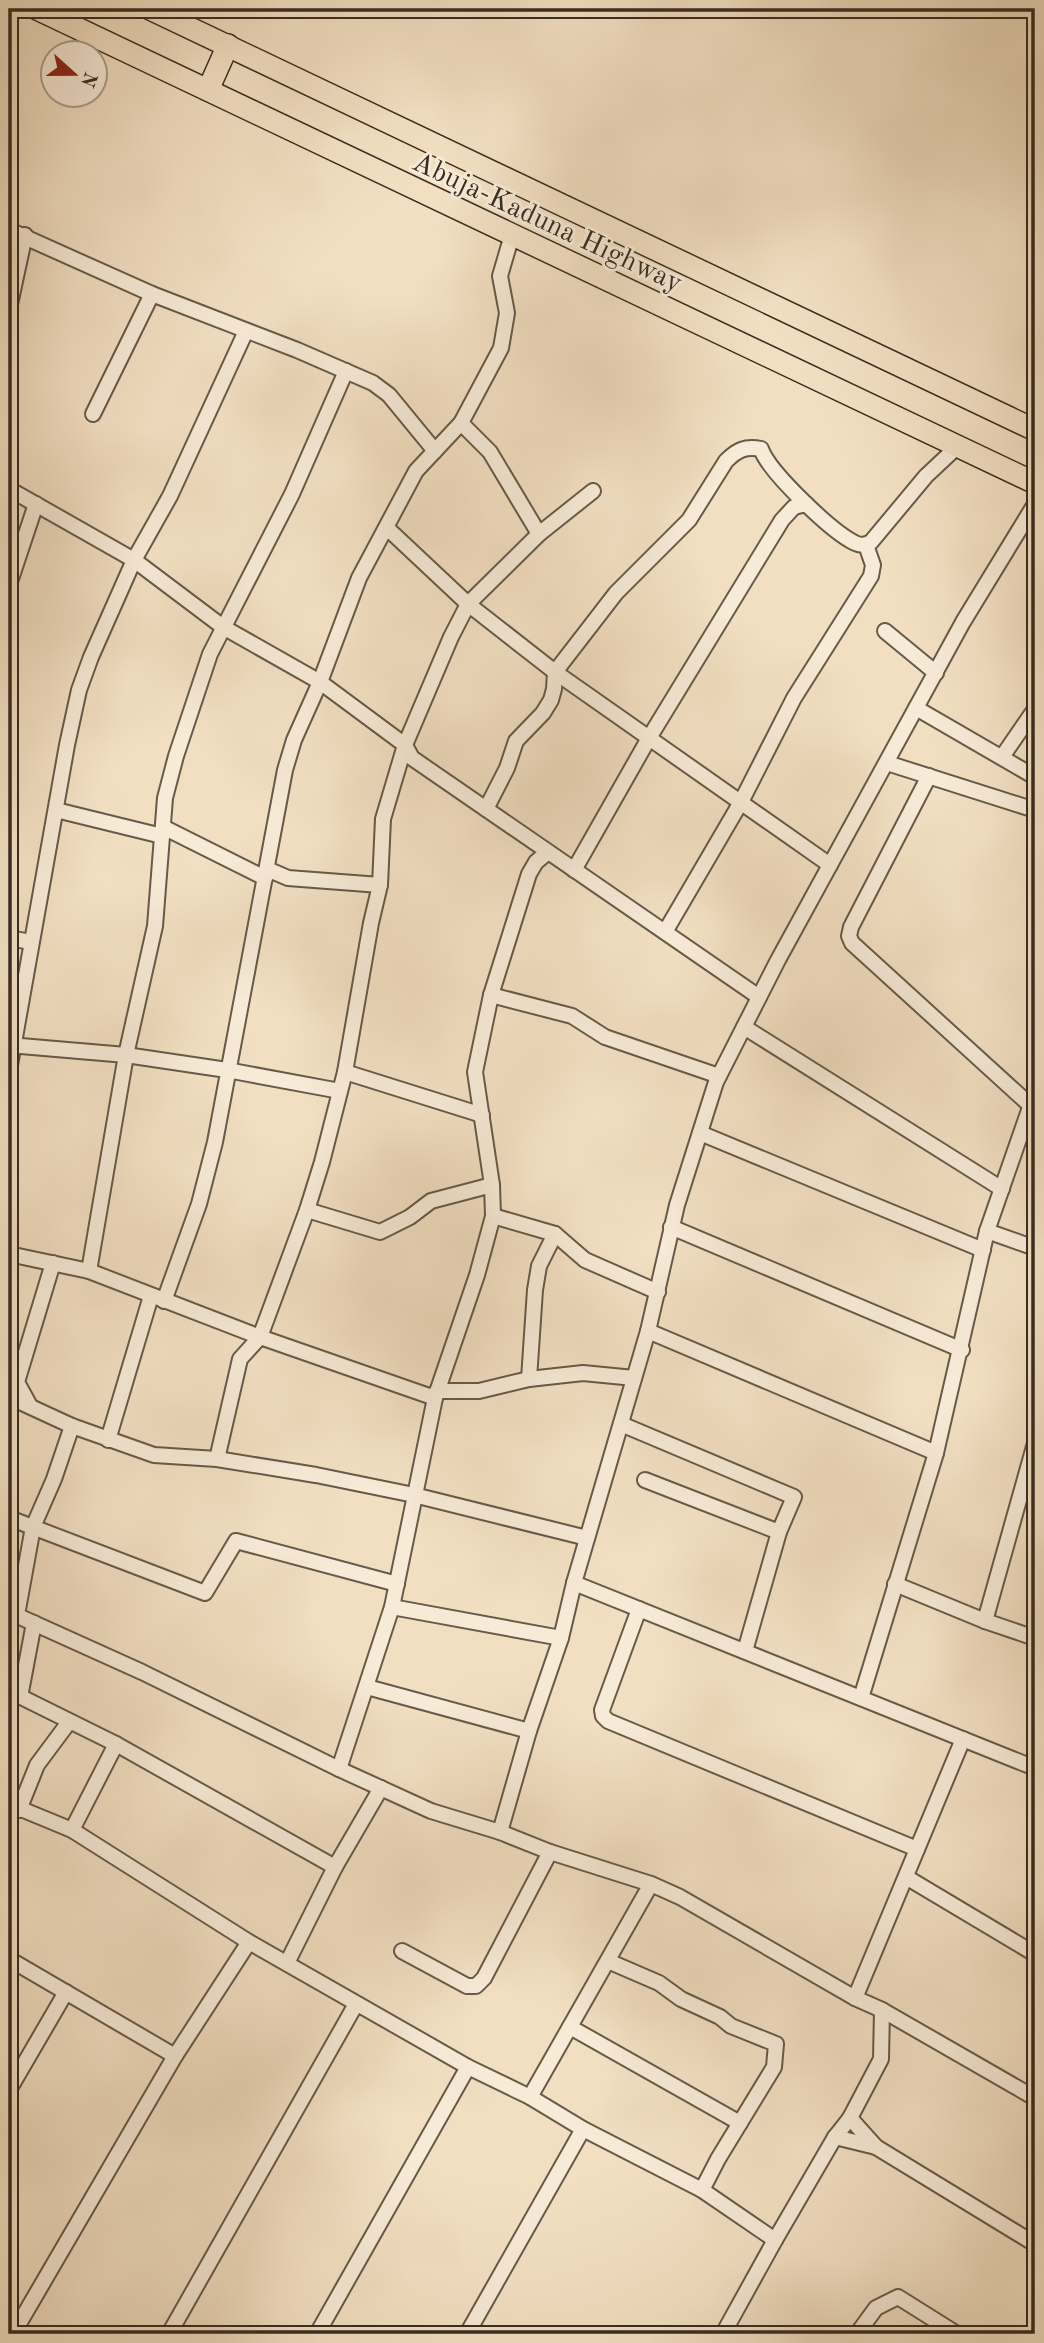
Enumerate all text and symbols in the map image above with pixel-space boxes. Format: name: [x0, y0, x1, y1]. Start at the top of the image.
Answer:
north arrow: [38, 38, 108, 108]
text: N: [76, 69, 99, 90]
street label: Abuja-Kaduna Highway: [407, 149, 686, 299]

